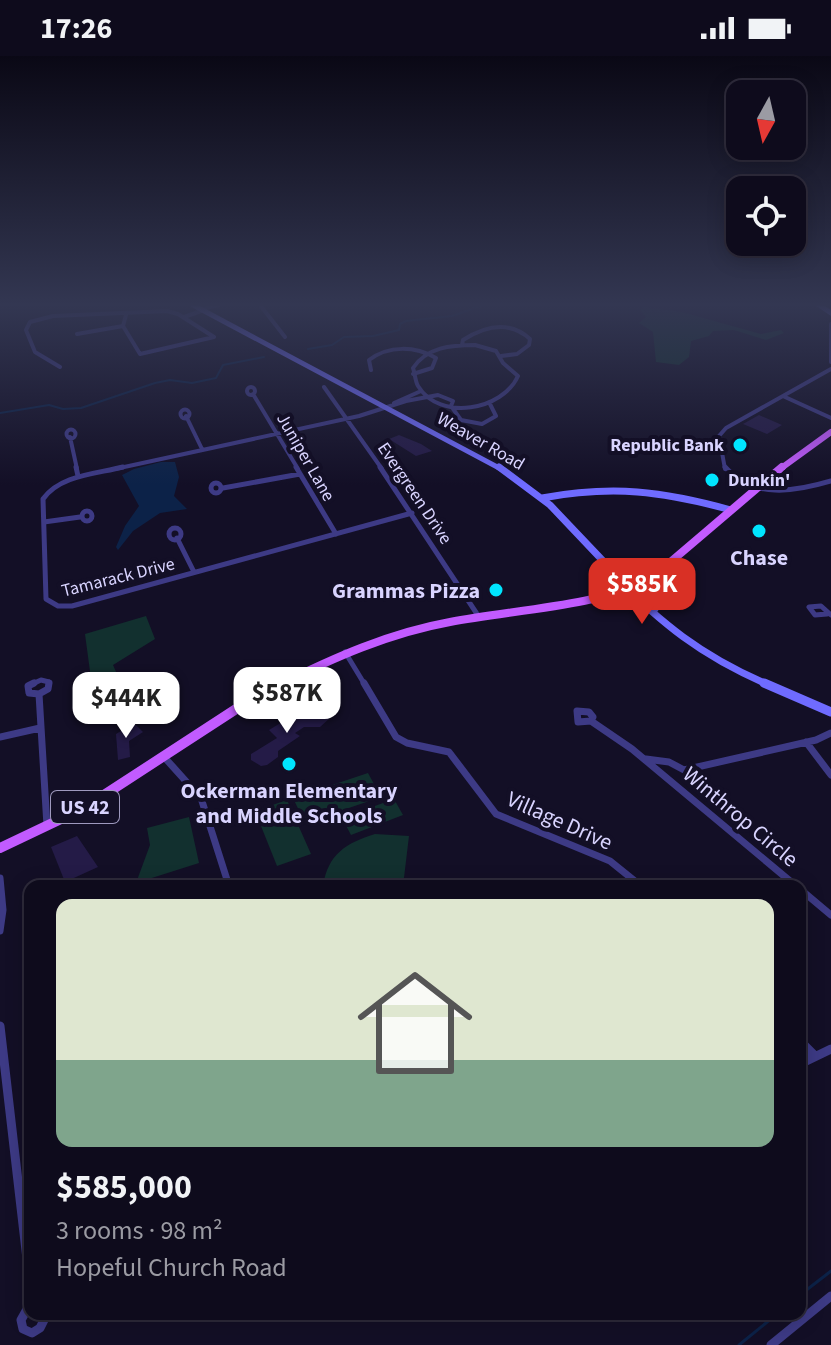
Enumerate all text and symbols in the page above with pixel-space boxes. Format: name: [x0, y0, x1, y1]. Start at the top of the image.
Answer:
text: 17:26: [40, 7, 112, 50]
north arrow: [726, 80, 806, 160]
map controls: [726, 80, 806, 256]
button: locate: [726, 176, 806, 256]
street label: Weaver Road: [432, 406, 529, 477]
street label: Juniper Lane: [270, 409, 341, 506]
place label: Republic Bank: [610, 433, 724, 458]
marker: Republic Bank: [731, 436, 749, 454]
street label: Evergreen Drive: [371, 437, 458, 549]
place label: Dunkin': [728, 468, 790, 493]
marker: Dunkin': [703, 471, 721, 489]
marker: Chase: [750, 522, 768, 540]
place label: Chase: [730, 542, 788, 574]
street label: Tamarack Drive: [59, 551, 178, 604]
pin: $585K: [586, 558, 698, 626]
text: $585K: [607, 565, 677, 602]
place label: Grammas Pizza: [332, 575, 480, 607]
marker: Grammas Pizza: [487, 581, 505, 599]
pin: $587K: [231, 667, 343, 735]
pin: $444K: [70, 672, 182, 740]
text: $587K: [252, 674, 322, 711]
text: $444K: [91, 679, 161, 716]
marker: Ockerman Elementary and Middle Schools: [280, 755, 298, 773]
street label: Winthrop Circle: [676, 759, 805, 875]
place label: Ockerman Elementary and Middle Schools: [181, 775, 398, 832]
street label: Village Drive: [502, 783, 618, 859]
road number: US 42: [51, 791, 119, 823]
icon: home: [343, 951, 487, 1095]
text: $585,000: [56, 1163, 192, 1212]
text: 3 rooms · 98 m²: [56, 1212, 223, 1249]
text: Hopeful Church Road: [56, 1249, 287, 1286]

